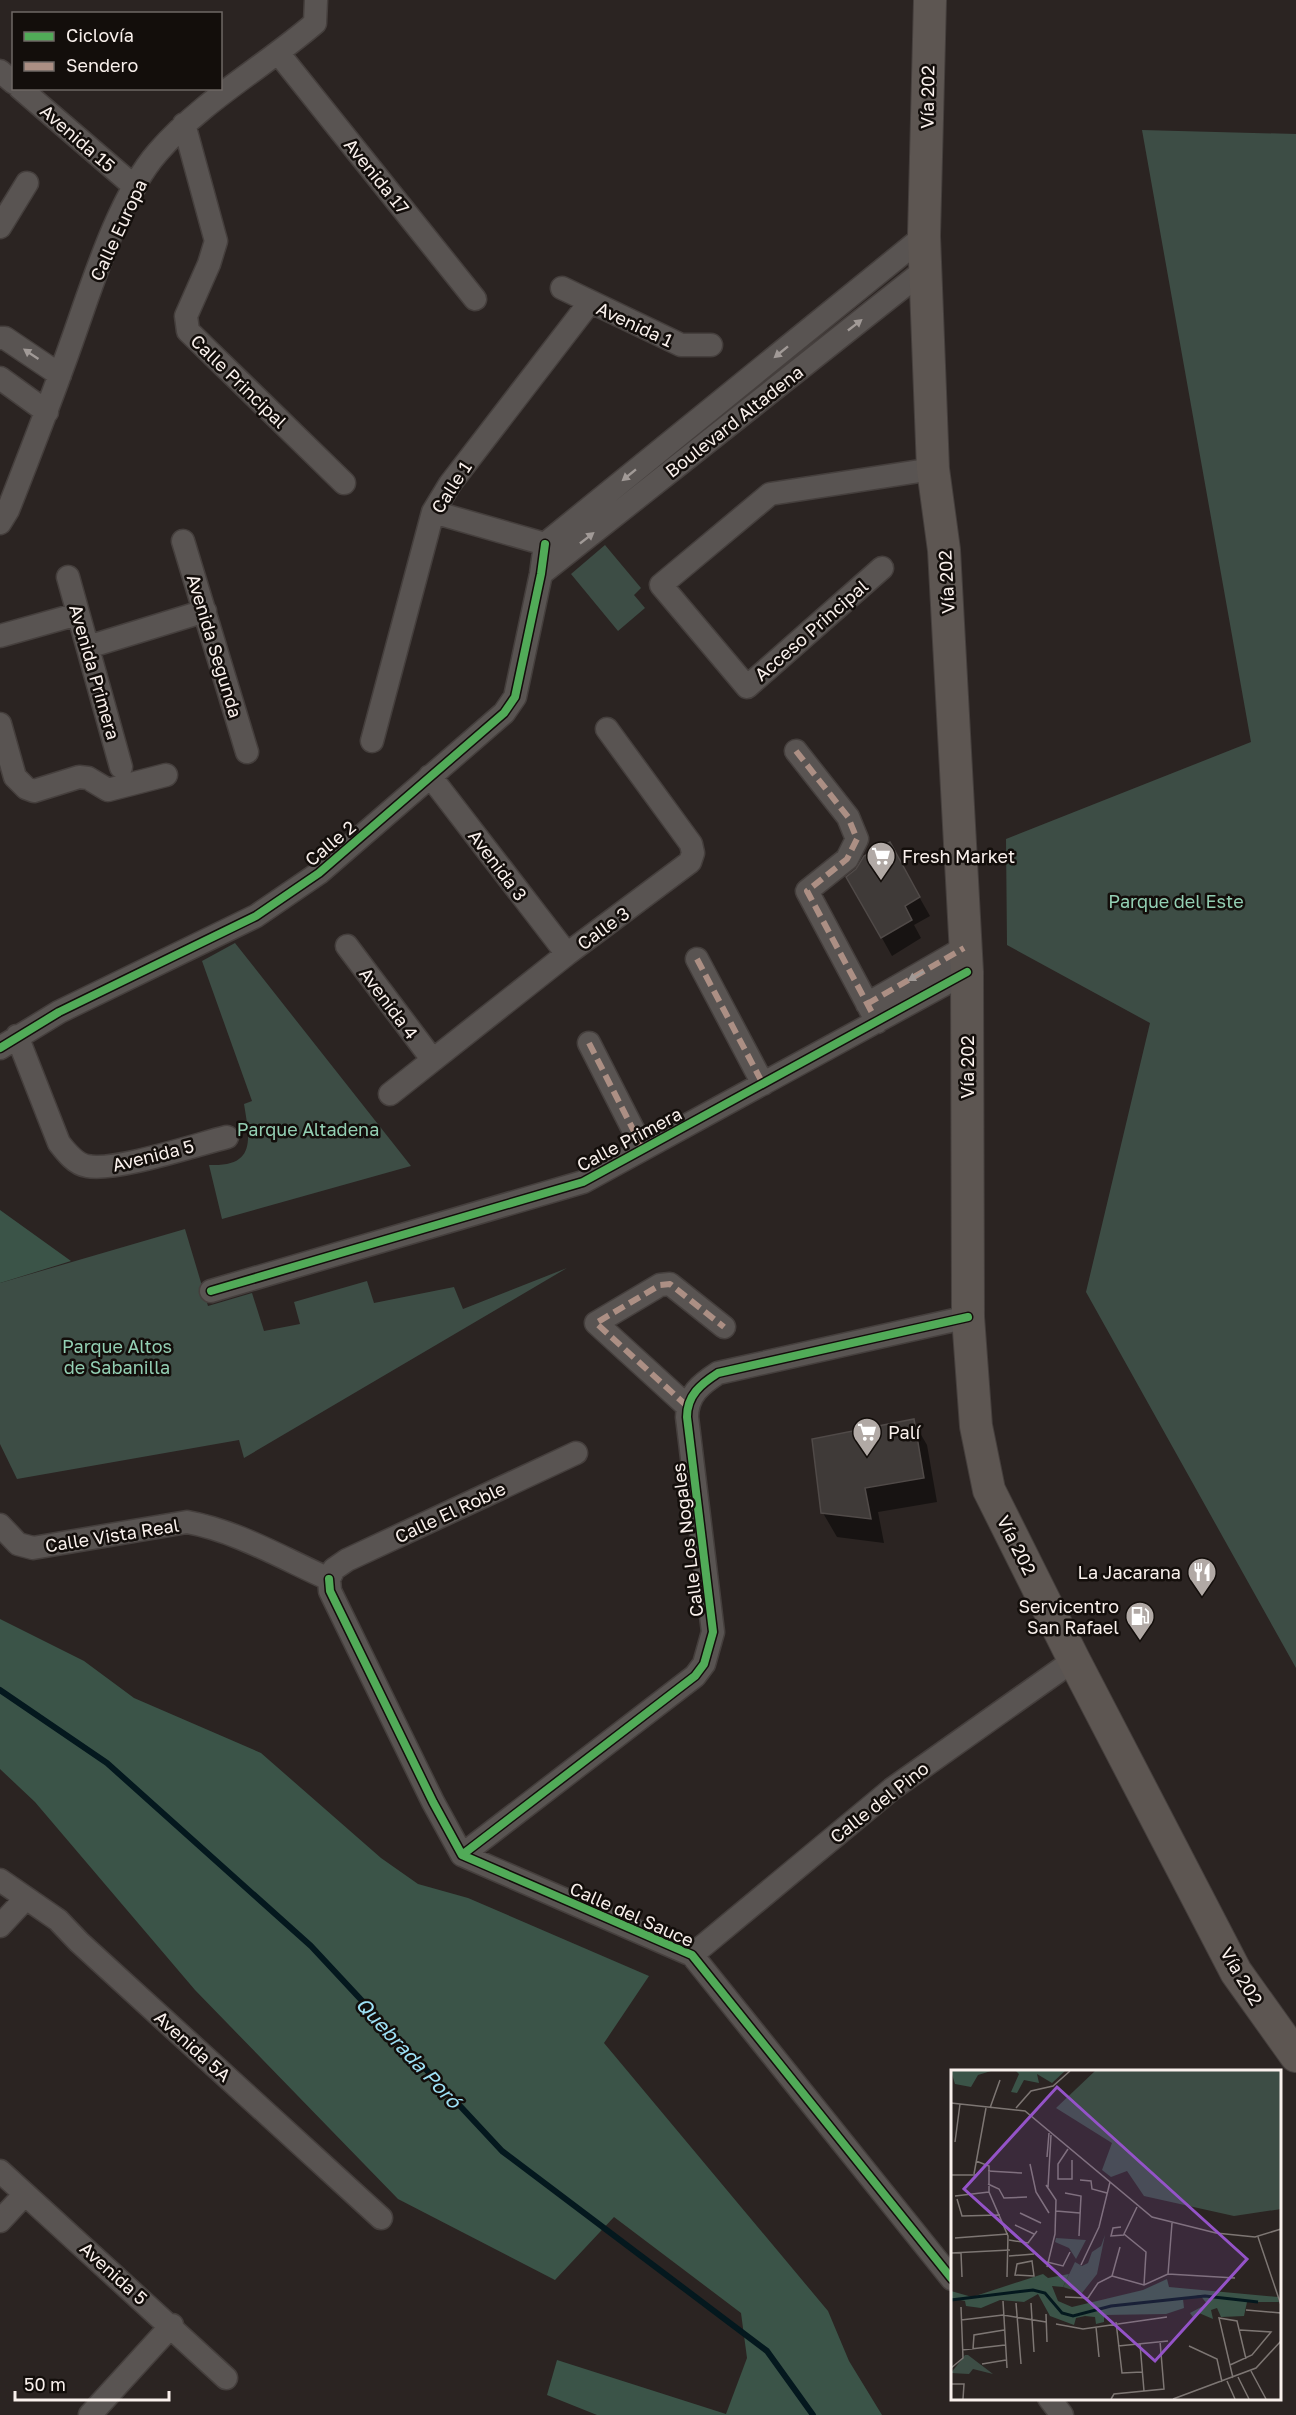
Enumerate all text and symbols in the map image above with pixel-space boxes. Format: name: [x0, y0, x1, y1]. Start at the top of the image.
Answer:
legend: [12, 12, 222, 90]
text: Ciclovía: [66, 24, 134, 46]
text: Sendero: [66, 54, 138, 76]
street label: Vía 202: [915, 65, 939, 129]
street label: Avenida 15: [36, 100, 120, 176]
street label: Avenida 17: [340, 134, 414, 218]
street label: Calle Europa: [85, 176, 151, 284]
street label: Avenida 1: [593, 297, 677, 351]
one-way arrow: [847, 319, 863, 332]
street label: Calle Principal: [186, 330, 292, 433]
one-way arrow: [773, 346, 789, 359]
one-way arrow: [23, 349, 39, 360]
street label: Boulevard Altadena: [661, 360, 807, 482]
street label: Calle 1: [426, 457, 476, 517]
one-way arrow: [621, 469, 637, 482]
one-way arrow: [579, 531, 595, 544]
street label: Vía 202: [933, 550, 959, 614]
street label: Avenida Segunda: [183, 572, 247, 720]
street label: Acceso Principal: [750, 575, 872, 685]
street label: Avenida Primera: [65, 602, 125, 742]
street label: Calle 2: [300, 816, 360, 870]
street label: Avenida 3: [464, 825, 532, 905]
supermarket icon: Fresh Market: [865, 840, 897, 882]
place label: Fresh Market: [902, 845, 1015, 867]
park label: Parque del Este: [1108, 890, 1244, 912]
street label: Calle 3: [573, 902, 633, 954]
street label: Avenida 4: [355, 963, 423, 1043]
one-way arrow: [907, 971, 924, 981]
street label: Vía 202: [956, 1035, 978, 1099]
street label: Calle Primera: [573, 1102, 685, 1176]
park label: Parque Altadena: [237, 1118, 379, 1140]
street label: Avenida 5: [110, 1134, 196, 1176]
park label: Parque Altos de Sabanilla: [62, 1335, 172, 1378]
supermarket icon: Palí: [851, 1416, 883, 1458]
place label: Palí: [888, 1421, 922, 1443]
street label: Calle Los Nogales: [667, 1462, 707, 1618]
street label: Calle El Roble: [391, 1477, 509, 1547]
street label: Vía 202: [993, 1512, 1041, 1578]
street label: Calle Vista Real: [43, 1514, 181, 1556]
restaurant icon: La Jacarana: [1186, 1556, 1218, 1598]
place label: La Jacarana: [1078, 1561, 1181, 1583]
place label: Servicentro San Rafael: [1019, 1595, 1119, 1638]
fuel station icon: Servicentro San Rafael: [1124, 1600, 1156, 1642]
street label: Calle del Pino: [825, 1757, 933, 1847]
street label: Calle del Sauce: [567, 1877, 697, 1951]
street label: Vía 202: [1216, 1943, 1268, 2009]
water label: Quebrada Poró: [352, 1992, 468, 2114]
street label: Avenida 5A: [150, 2006, 236, 2086]
inset map: [951, 2070, 1281, 2400]
street label: Avenida 5: [76, 2237, 152, 2309]
scale bar: [15, 2364, 170, 2402]
text: 50 m: [24, 2373, 66, 2395]

